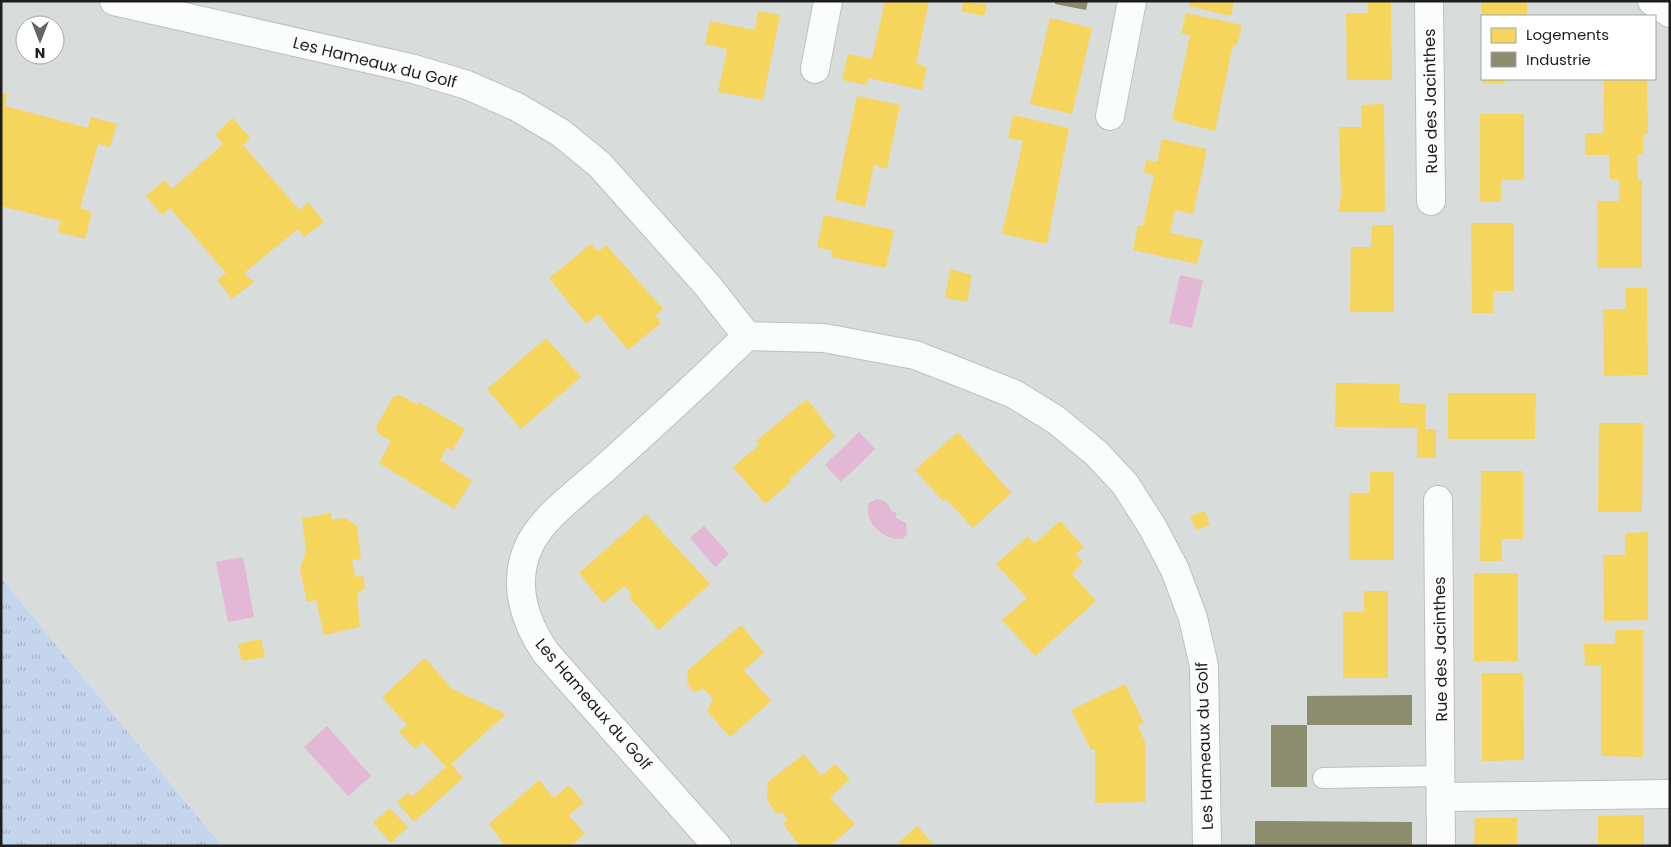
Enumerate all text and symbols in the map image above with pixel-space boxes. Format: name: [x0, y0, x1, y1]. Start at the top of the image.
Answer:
north arrow: [15, 15, 65, 65]
legend: [1481, 15, 1656, 80]
text: Logements: [1526, 24, 1609, 45]
street label: Rue des Jacinthes: [1418, 28, 1443, 174]
street label: Les Hameaux du Golf: [291, 31, 459, 94]
text: N: [35, 43, 45, 63]
text: Industrie: [1526, 49, 1591, 70]
street label: Rue des Jacinthes: [1428, 576, 1453, 722]
street label: Les Hameaux du Golf: [530, 633, 657, 775]
street label: Les Hameaux du Golf: [1190, 662, 1219, 830]

